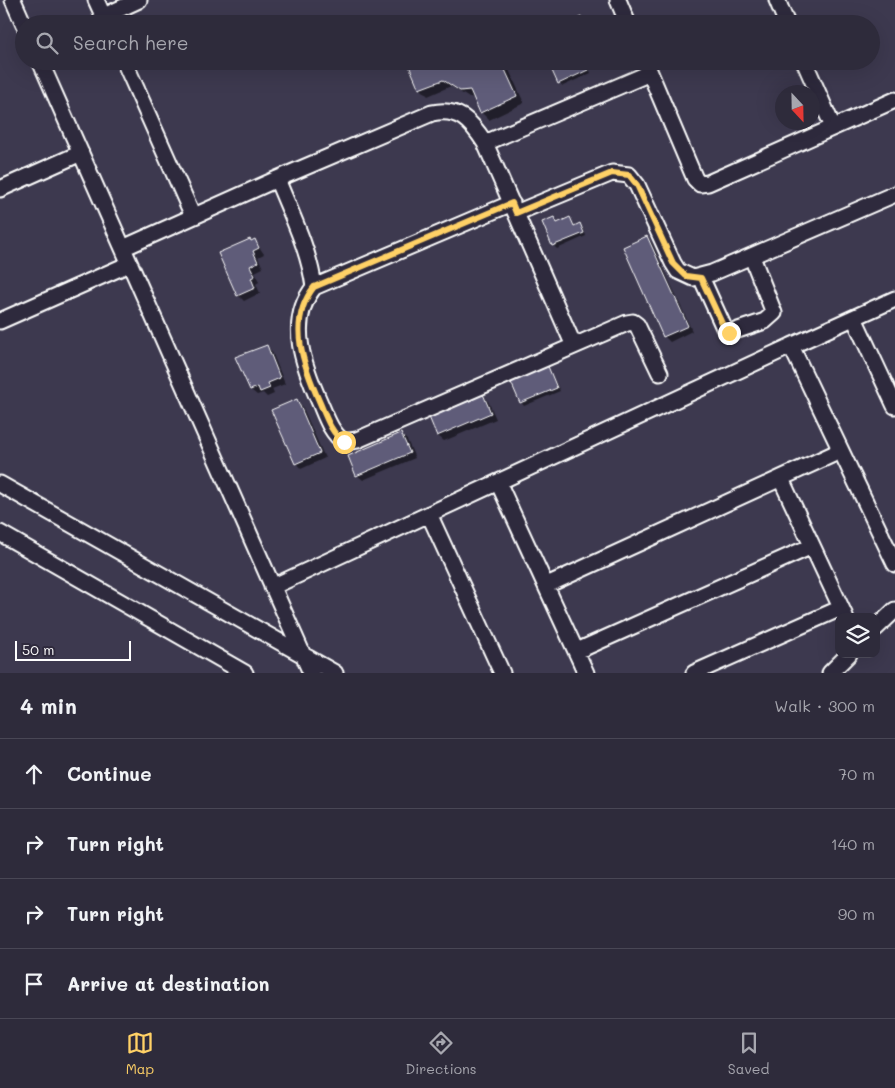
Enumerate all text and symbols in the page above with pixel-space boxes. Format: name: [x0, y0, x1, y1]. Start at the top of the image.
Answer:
search box: [15, 15, 880, 70]
icon: search: [33, 29, 61, 57]
text: Search here: [73, 30, 189, 55]
north arrow: [775, 85, 820, 130]
route end: [718, 322, 741, 345]
route start: [333, 431, 356, 454]
map controls: [835, 613, 880, 658]
button: layers: [835, 613, 880, 658]
scale bar: [15, 638, 131, 661]
text: 50 m: [22, 640, 54, 659]
text: 4 min: [20, 692, 77, 719]
text: Walk · 300 m: [774, 695, 875, 716]
icon: ahead: [20, 760, 48, 788]
text: Continue: [67, 761, 152, 786]
text: 70 m: [838, 763, 875, 784]
icon: right: [20, 830, 48, 858]
text: Turn right: [67, 831, 164, 856]
text: 140 m: [831, 833, 875, 854]
icon: right: [20, 900, 48, 928]
text: Turn right: [67, 901, 164, 926]
text: 90 m: [838, 903, 875, 924]
icon: arrive: [20, 970, 48, 998]
text: Arrive at destination: [67, 971, 270, 996]
tab: Map: [126, 1029, 154, 1078]
tab: Directions: [405, 1029, 477, 1078]
tab: Saved: [728, 1029, 769, 1078]

